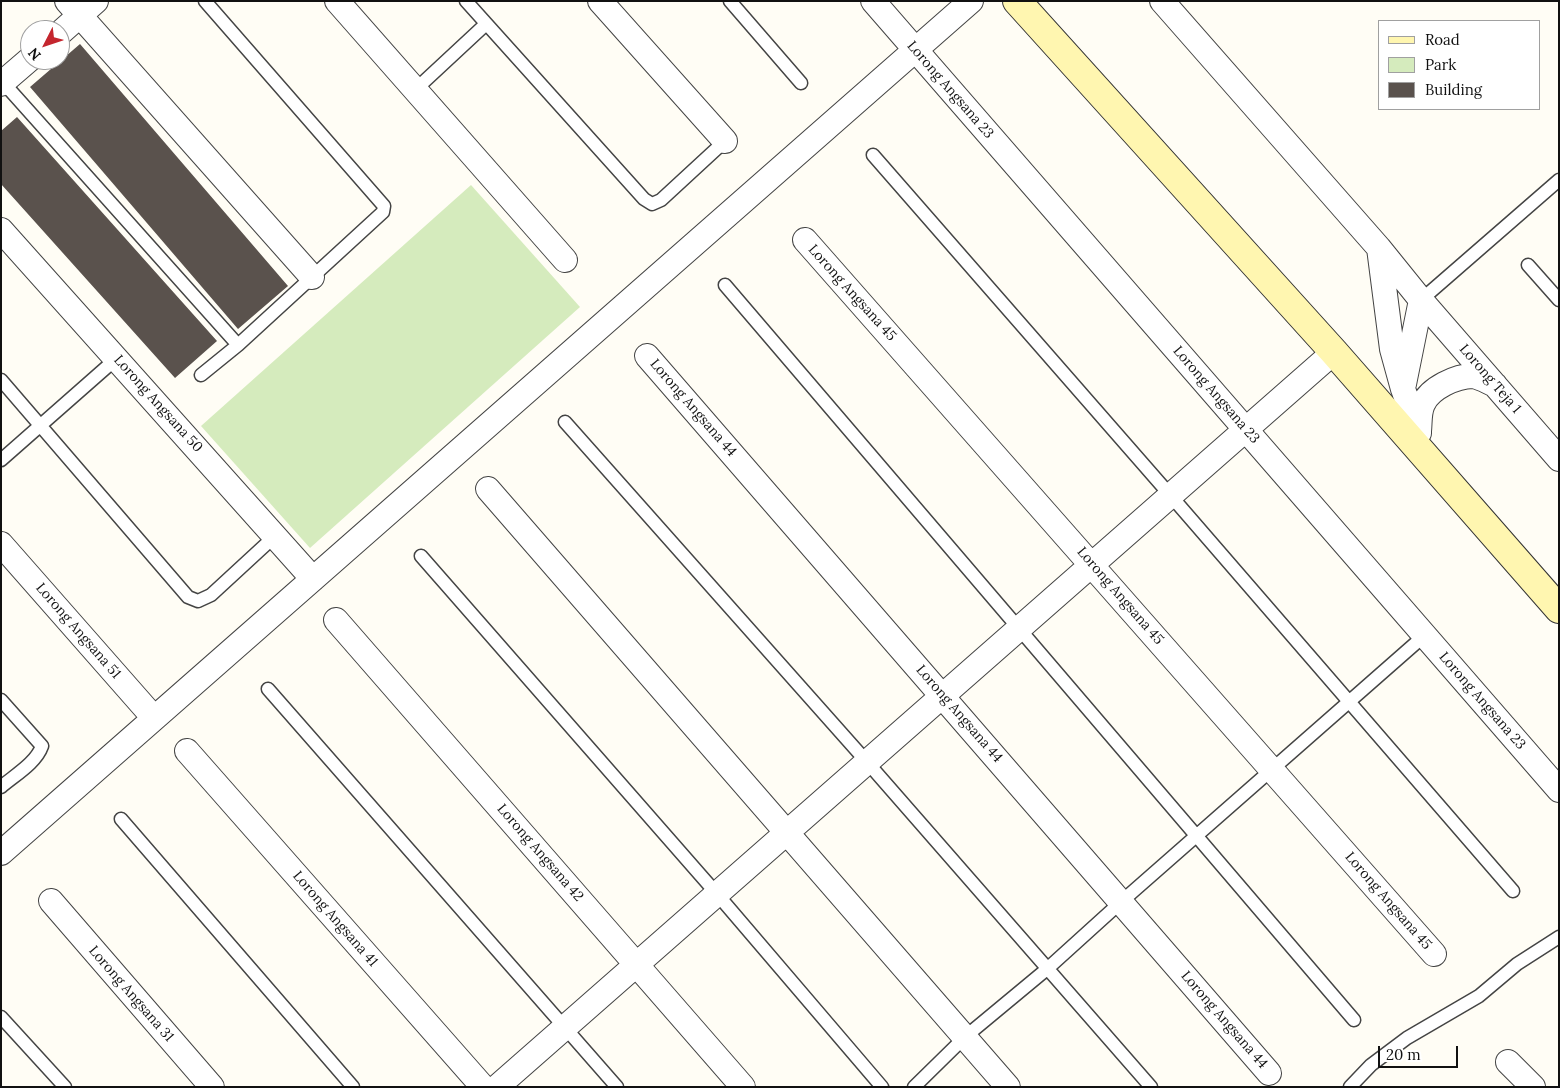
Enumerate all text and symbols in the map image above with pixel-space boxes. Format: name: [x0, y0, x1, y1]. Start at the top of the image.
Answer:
north arrow: [20, 20, 70, 70]
legend: [1378, 20, 1540, 110]
text: Road: [1425, 30, 1460, 49]
street label: Lorong Angsana 23: [903, 38, 997, 142]
text: N: [24, 44, 45, 64]
text: Park: [1425, 55, 1456, 74]
text: Building: [1425, 80, 1482, 99]
street label: Lorong Angsana 45: [804, 241, 900, 345]
street label: Lorong Teja 1: [1455, 341, 1525, 417]
street label: Lorong Angsana 23: [1169, 343, 1263, 447]
street label: Lorong Angsana 50: [110, 352, 206, 456]
street label: Lorong Angsana 44: [646, 356, 740, 460]
street label: Lorong Angsana 45: [1073, 544, 1167, 648]
street label: Lorong Angsana 51: [32, 580, 124, 682]
street label: Lorong Angsana 23: [1435, 649, 1529, 753]
street label: Lorong Angsana 44: [912, 662, 1006, 766]
street label: Lorong Angsana 42: [493, 801, 587, 905]
street label: Lorong Angsana 45: [1341, 849, 1435, 953]
street label: Lorong Angsana 41: [289, 868, 381, 970]
street label: Lorong Angsana 31: [85, 943, 177, 1045]
street label: Lorong Angsana 44: [1177, 968, 1271, 1072]
scale bar: [1380, 1036, 1460, 1068]
text: 20 m: [1386, 1045, 1421, 1064]

